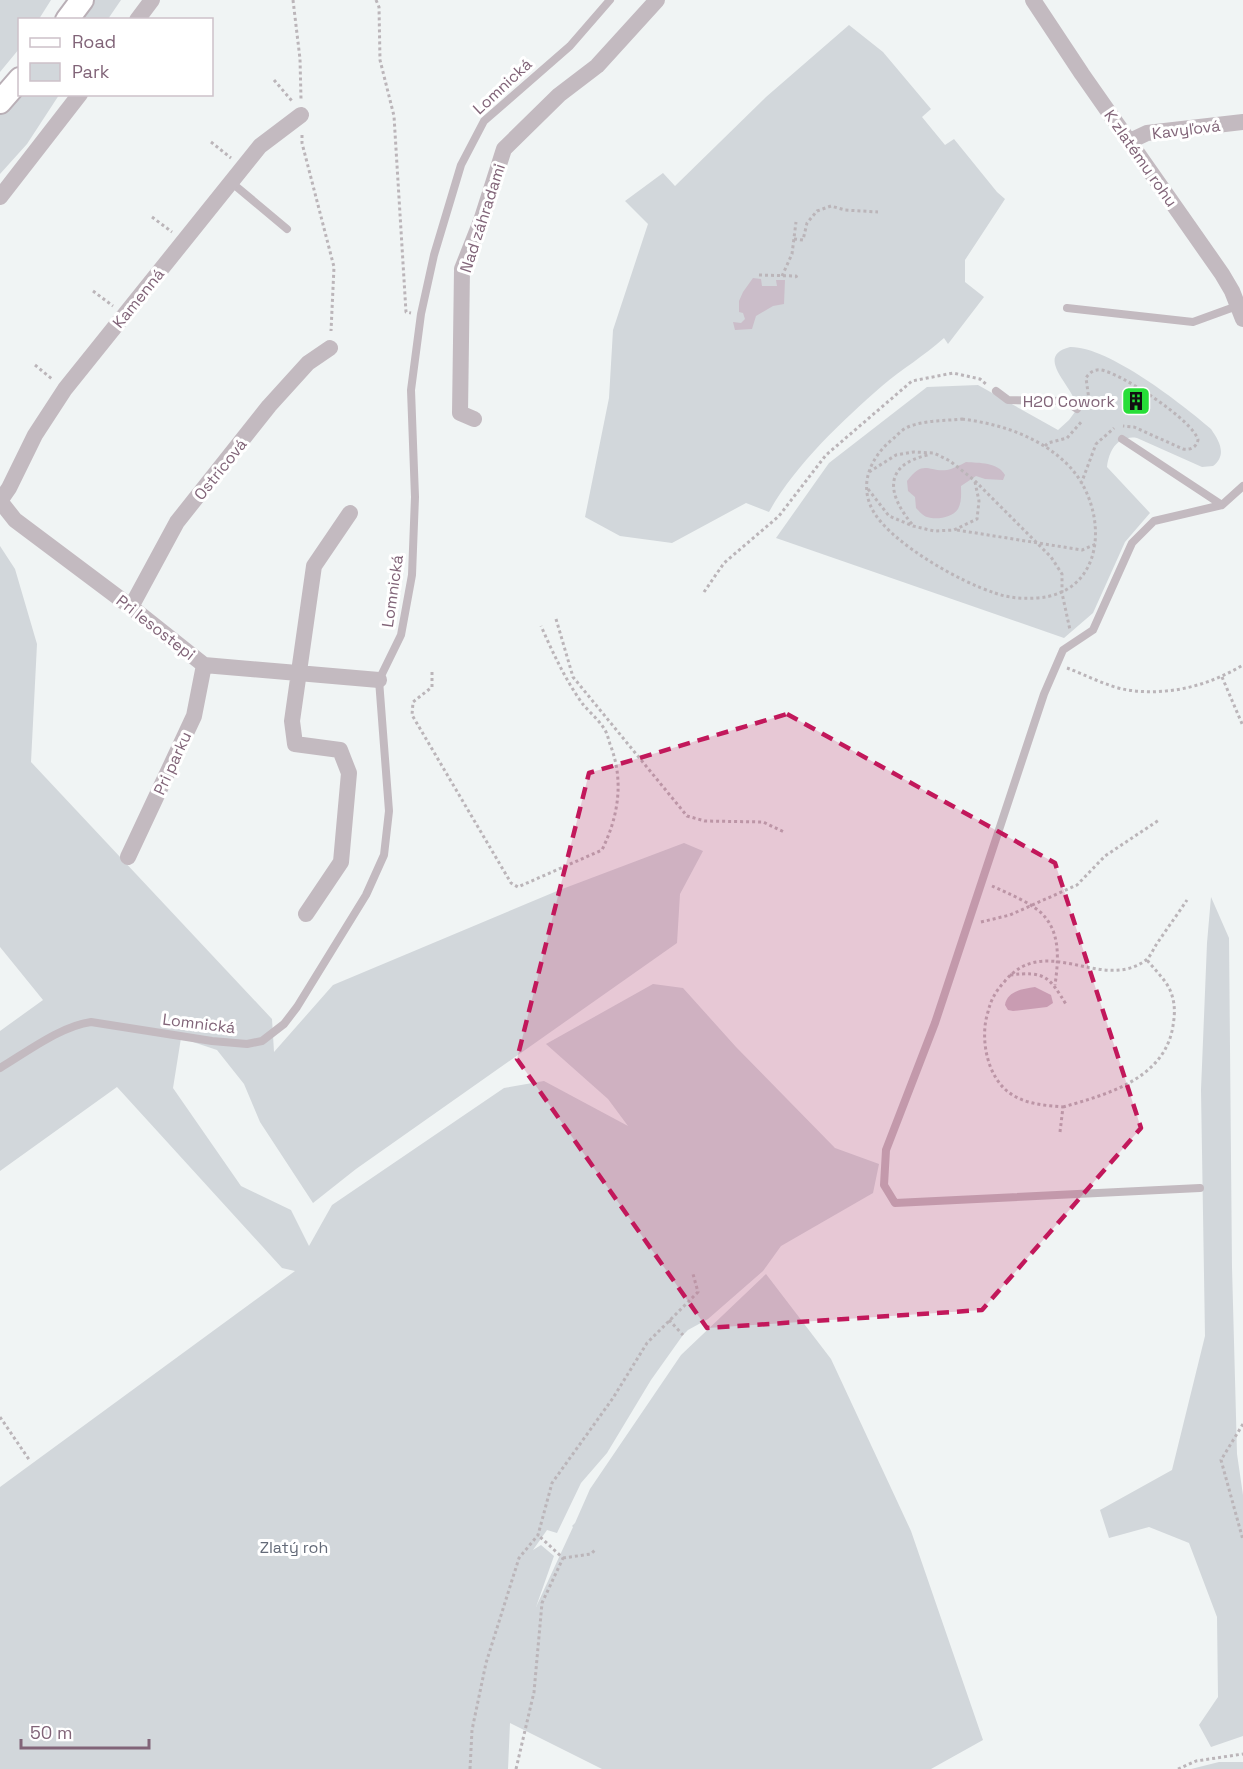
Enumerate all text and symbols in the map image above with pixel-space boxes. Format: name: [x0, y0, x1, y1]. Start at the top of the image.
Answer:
legend: [18, 18, 213, 96]
text: Road: [72, 30, 116, 53]
street label: Lomnická: [468, 54, 536, 119]
text: Park: [72, 60, 110, 83]
street label: K zlatému rohu: [1099, 106, 1182, 211]
street label: Kavyľová: [1151, 115, 1221, 144]
street label: Nad záhradami: [455, 161, 510, 275]
street label: Kamenná: [108, 264, 169, 333]
building icon: H2O Cowork: [1120, 385, 1152, 417]
place label: H2O Cowork: [1023, 391, 1115, 412]
street label: Ostricová: [189, 434, 252, 504]
street label: Lomnická: [377, 553, 408, 629]
street label: Pri lesostepi: [112, 590, 199, 665]
street label: Pri parku: [149, 728, 196, 798]
street label: Lomnická: [161, 1009, 237, 1038]
park label: Zlatý roh: [260, 1537, 328, 1558]
scale bar: [21, 1712, 148, 1750]
text: 50 m: [30, 1721, 72, 1744]

